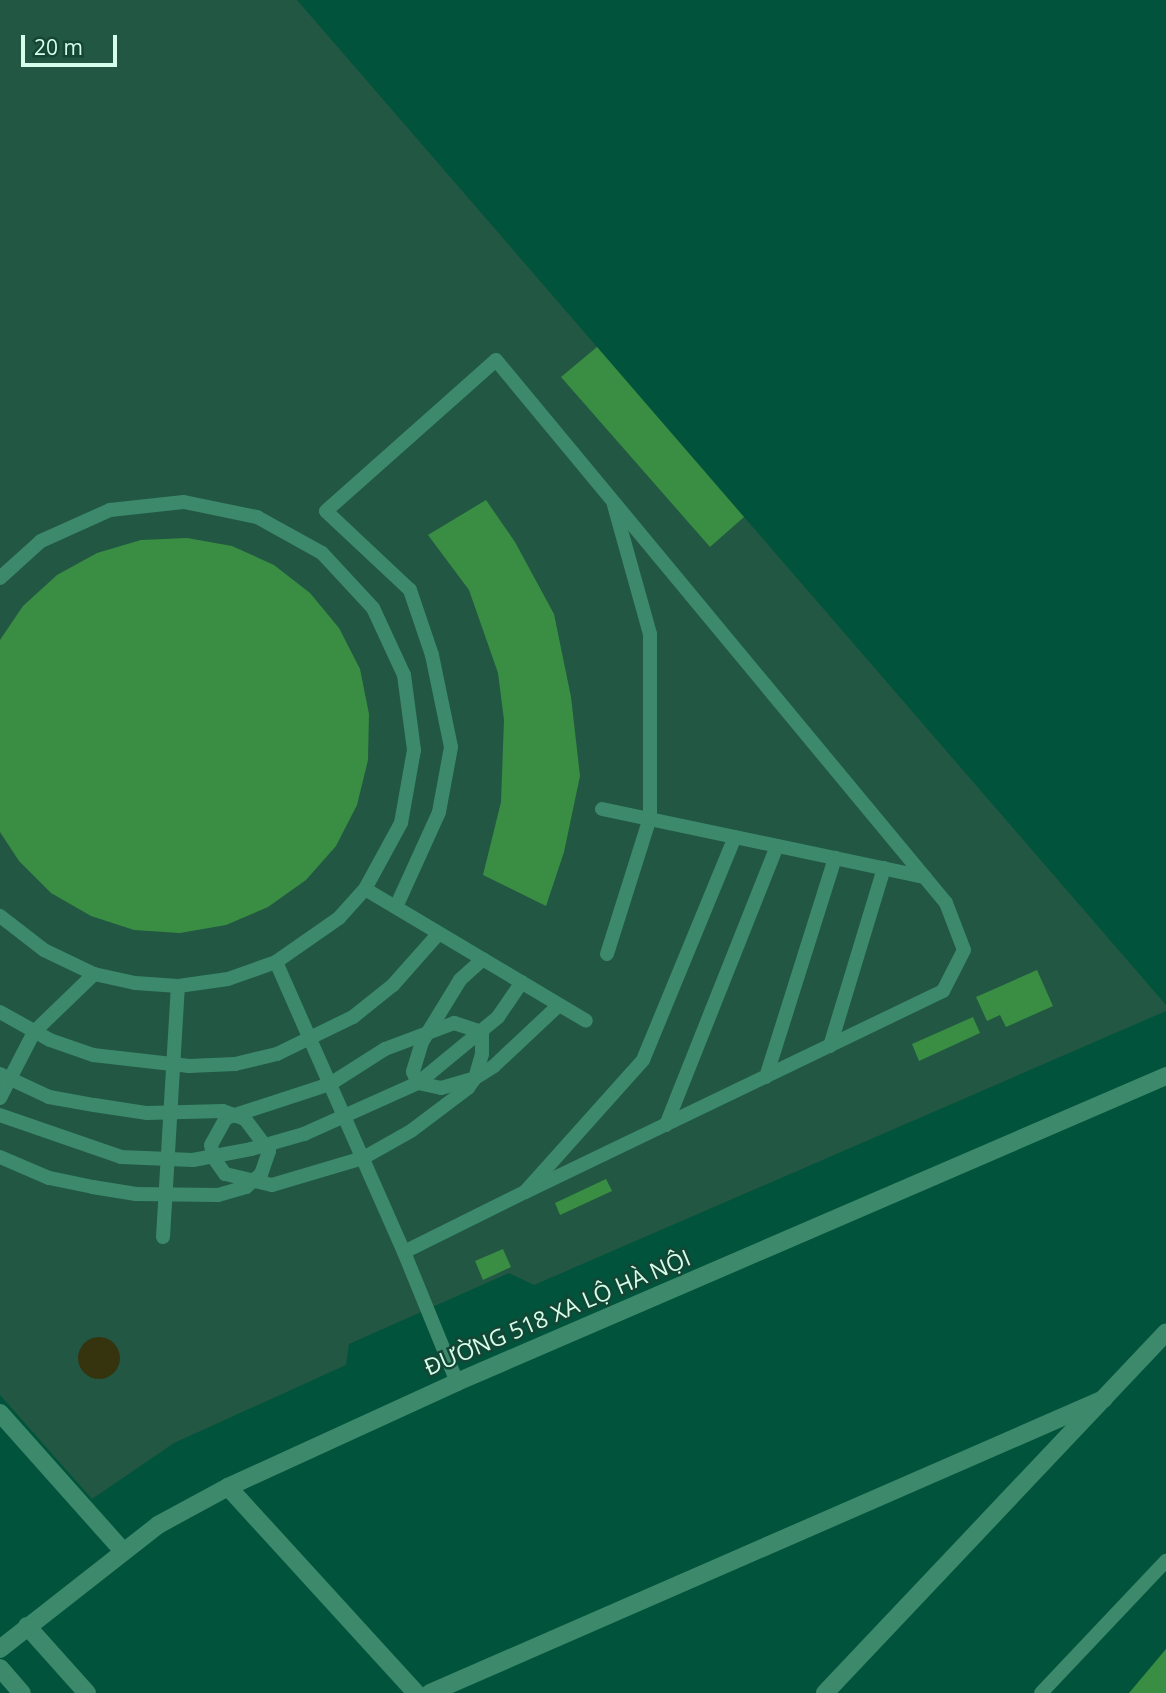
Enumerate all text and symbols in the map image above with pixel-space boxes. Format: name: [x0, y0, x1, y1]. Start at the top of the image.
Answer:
scale bar: [24, 21, 121, 65]
text: 20 m: [34, 33, 83, 61]
street label: ĐƯỜNG 518 XA LỘ HÀ NỘI: [420, 1243, 694, 1381]

